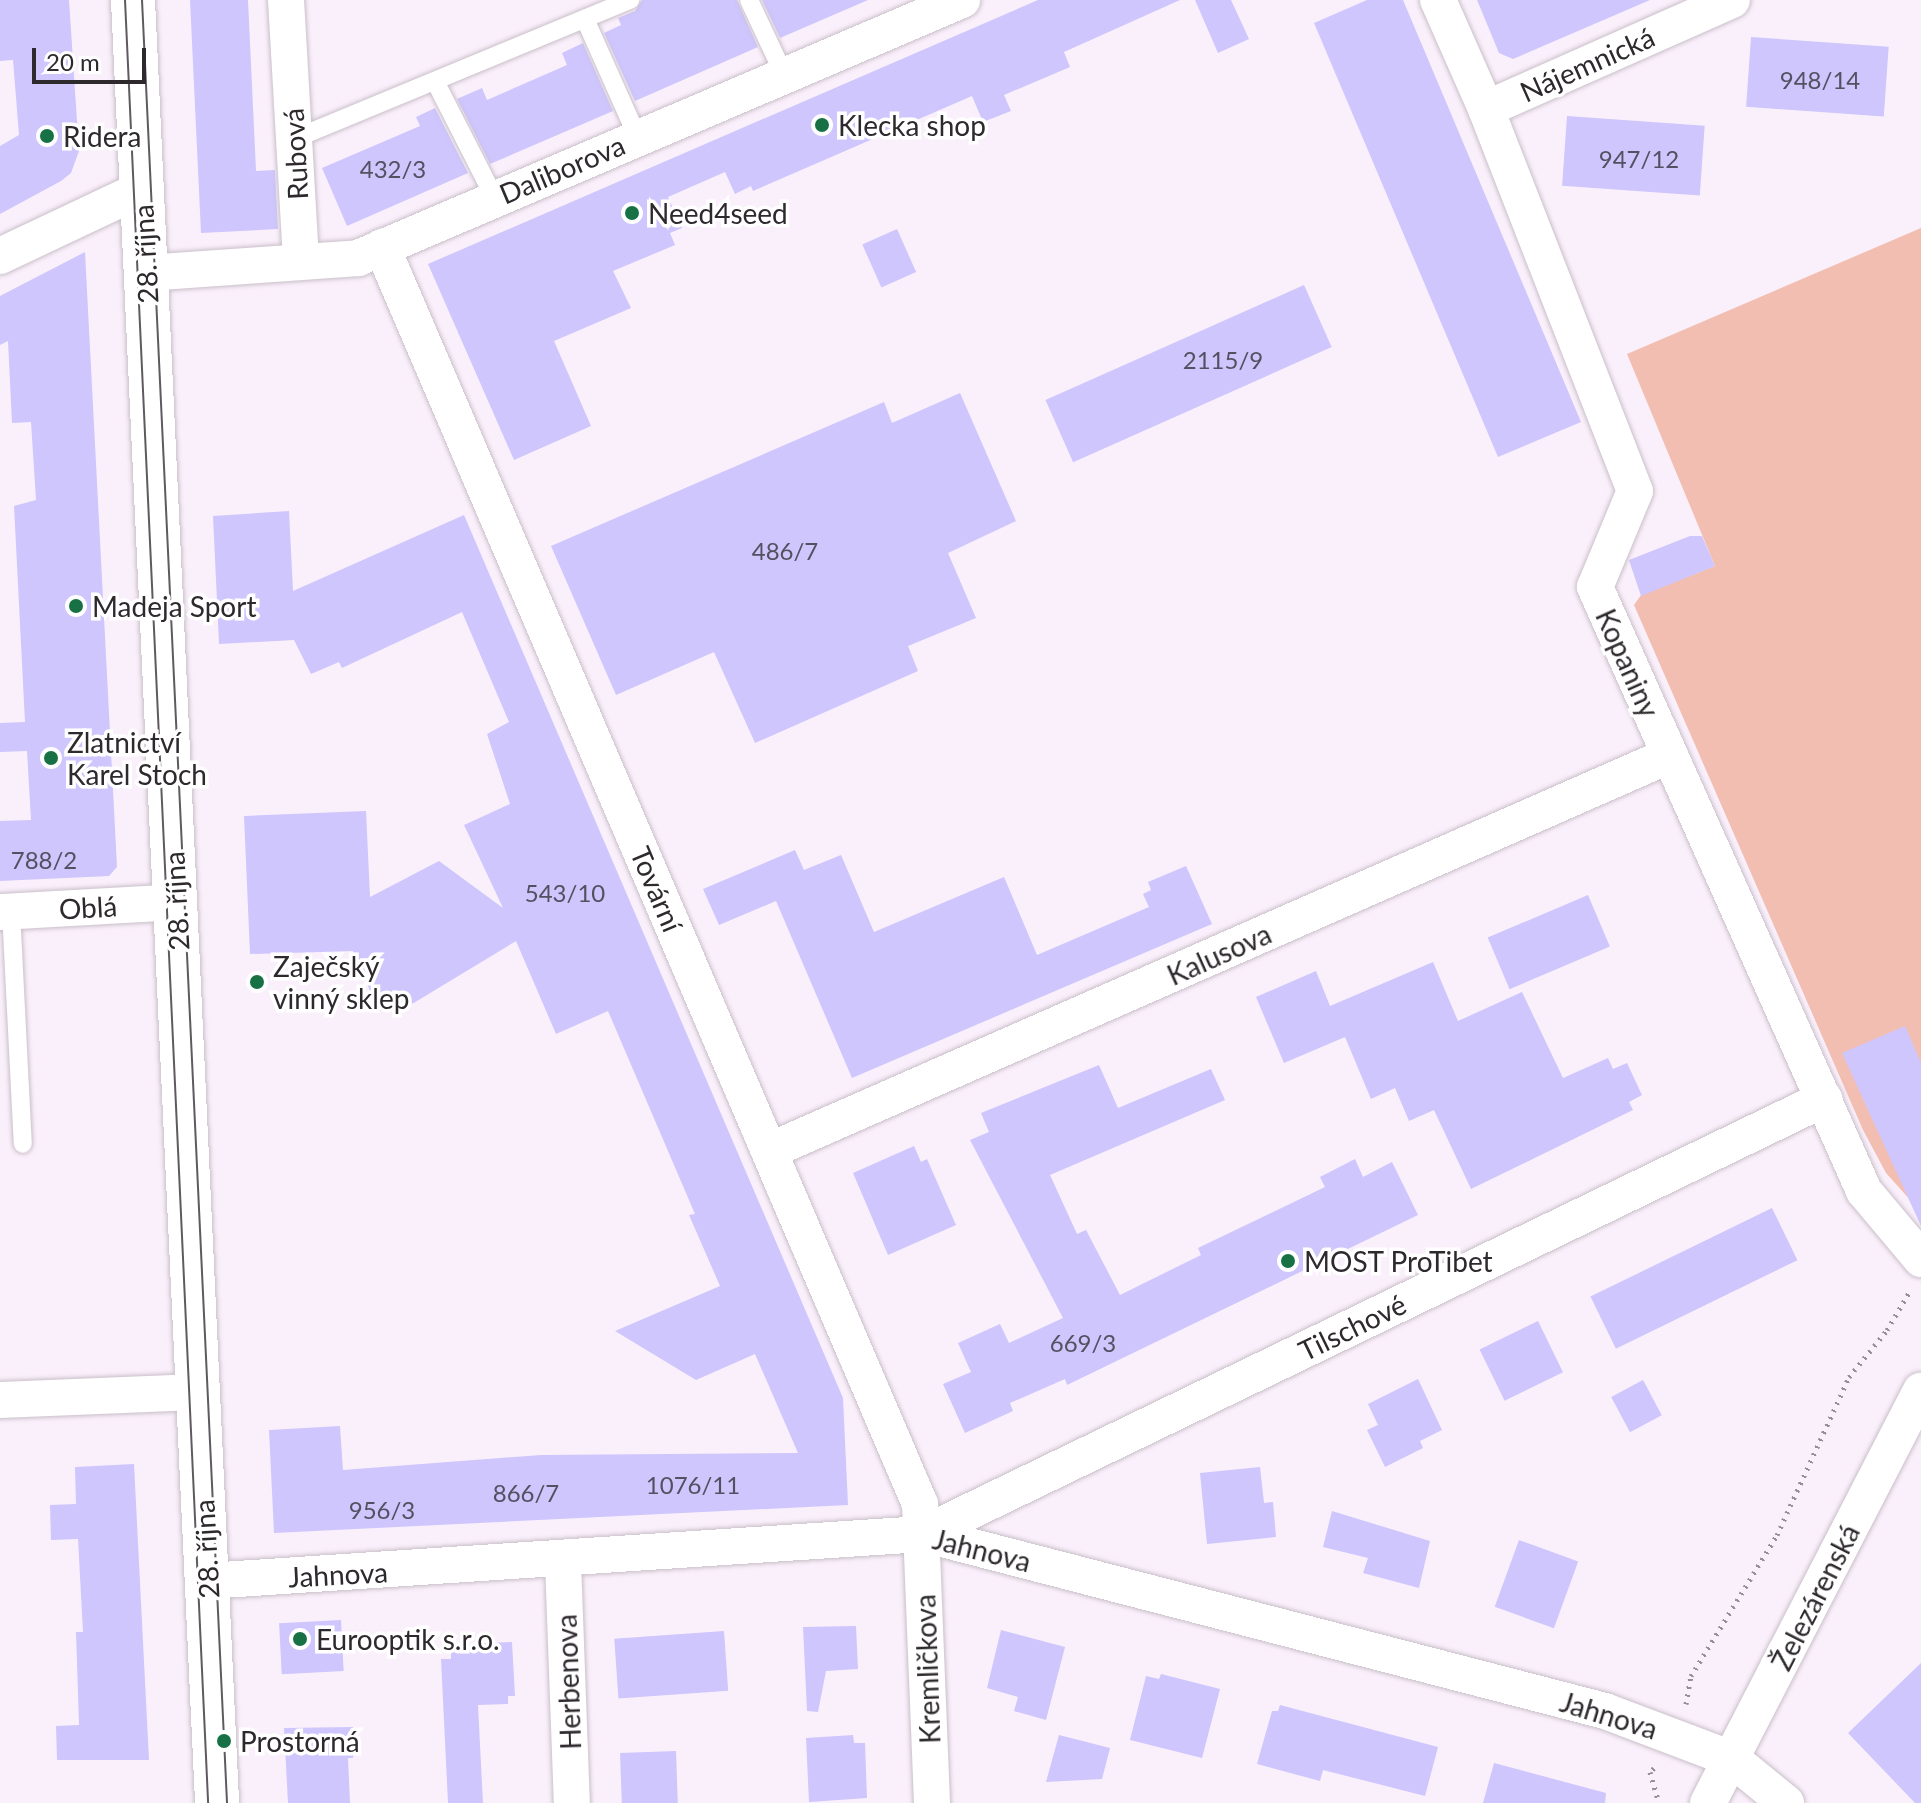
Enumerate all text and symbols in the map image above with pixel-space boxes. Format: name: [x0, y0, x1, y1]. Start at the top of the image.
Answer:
street label: Nájemnická: [1515, 20, 1659, 108]
scale bar: [36, 32, 150, 82]
text: 20 m: [46, 47, 100, 76]
house number: 948/14: [1780, 66, 1860, 94]
street label: Rubová: [276, 107, 314, 201]
place label: Klecka shop: [838, 108, 986, 142]
marker: Klecka shop: [813, 116, 831, 134]
place label: Ridera: [63, 119, 141, 153]
marker: Ridera: [38, 127, 56, 145]
street label: Daliborova: [494, 128, 630, 210]
house number: 947/12: [1599, 145, 1679, 173]
house number: 432/3: [360, 155, 426, 183]
place label: Need4seed: [648, 196, 788, 230]
street label: 28. října: [126, 203, 164, 305]
marker: Need4seed: [623, 204, 641, 222]
house number: 2115/9: [1183, 346, 1263, 374]
house number: 486/7: [752, 537, 818, 565]
place label: Madeja Sport: [92, 589, 256, 623]
marker: Madeja Sport: [67, 597, 85, 615]
street label: Kopaniny: [1589, 604, 1667, 722]
place label: Zlatnictví Karel Stoch: [67, 725, 207, 791]
marker: Zlatnictví Karel Stoch: [42, 749, 60, 767]
street label: Tovární: [624, 841, 690, 937]
house number: 788/2: [11, 846, 77, 874]
street label: 28. října: [157, 850, 195, 952]
house number: 543/10: [525, 879, 605, 907]
street label: Oblá: [58, 889, 118, 925]
street label: Kalusova: [1162, 916, 1276, 992]
place label: Zaječský vinný sklep: [273, 949, 410, 1015]
marker: Zaječský vinný sklep: [248, 973, 266, 991]
place label: MOST ProTibet: [1304, 1244, 1493, 1278]
marker: MOST ProTibet: [1279, 1252, 1297, 1270]
street label: Tilschové: [1293, 1287, 1411, 1367]
house number: 669/3: [1050, 1329, 1116, 1357]
house number: 1076/11: [646, 1471, 740, 1499]
house number: 866/7: [493, 1479, 559, 1507]
house number: 956/3: [349, 1496, 415, 1524]
street label: 28. října: [187, 1498, 225, 1600]
street label: Železárenská: [1764, 1518, 1866, 1676]
street label: Jahnova: [929, 1522, 1035, 1578]
street label: Jahnova: [287, 1555, 389, 1593]
street label: Kremličkova: [908, 1594, 946, 1744]
street label: Herbenova: [549, 1614, 587, 1750]
place label: Eurooptik s.r.o.: [316, 1622, 500, 1656]
marker: Eurooptik s.r.o.: [291, 1630, 309, 1648]
street label: Jahnova: [1556, 1684, 1662, 1746]
place label: Prostorná: [240, 1724, 360, 1758]
marker: Prostorná: [215, 1732, 233, 1750]

